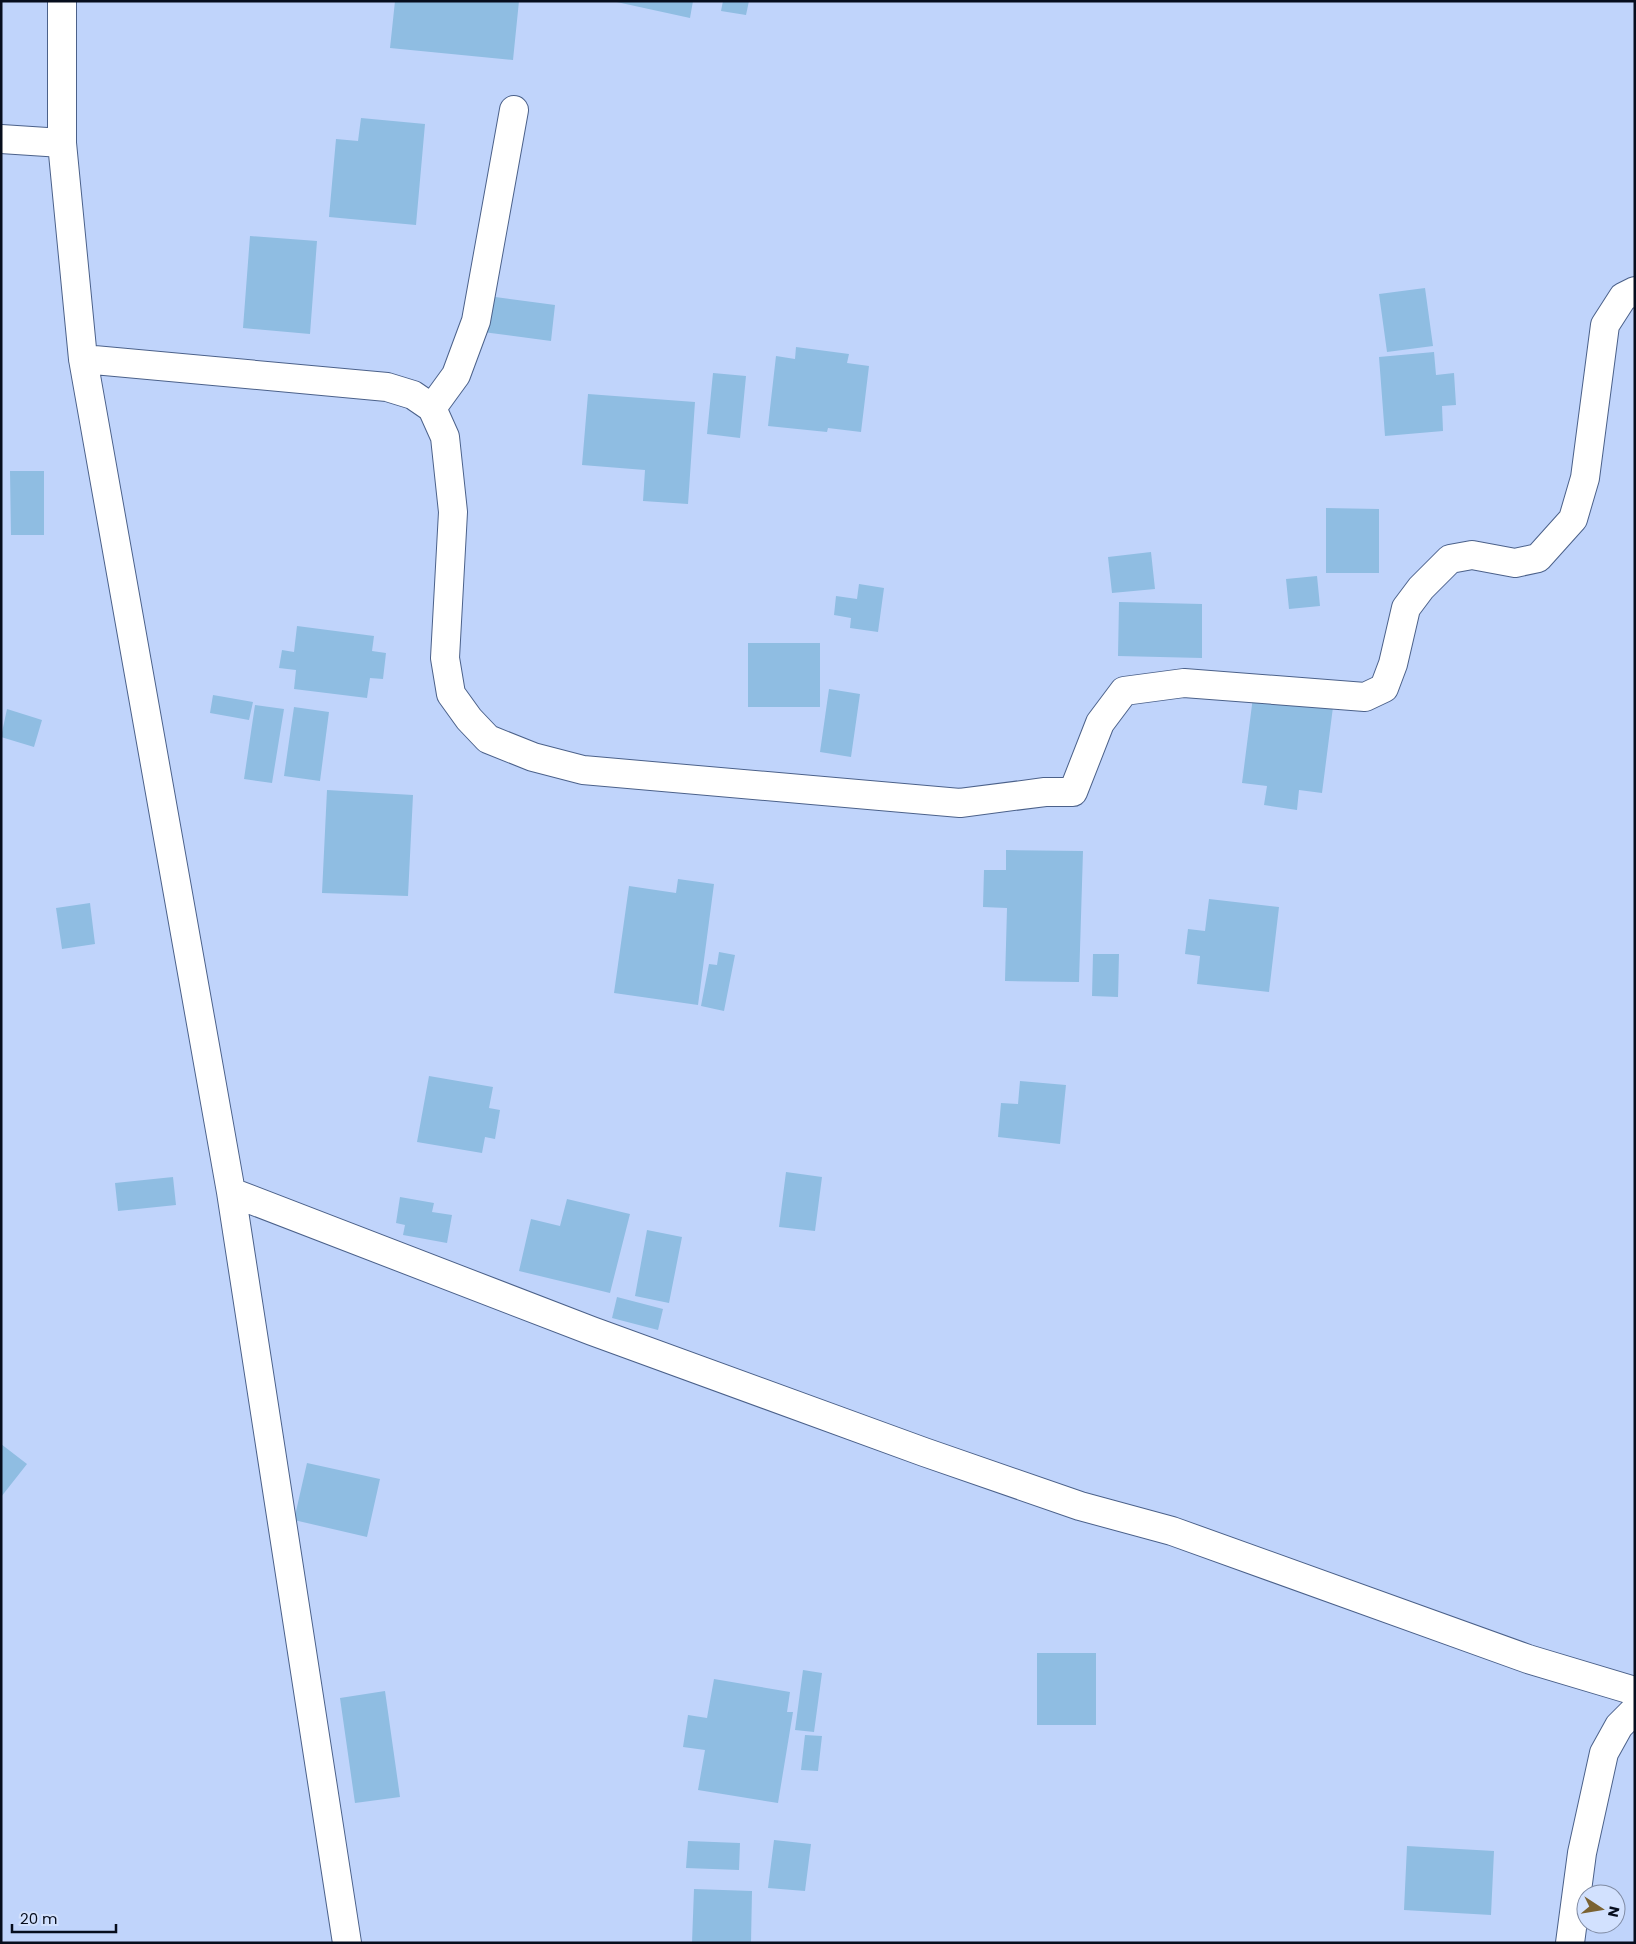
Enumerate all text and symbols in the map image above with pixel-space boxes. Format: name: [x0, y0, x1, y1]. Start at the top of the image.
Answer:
north arrow: [1576, 1884, 1626, 1934]
scale bar: [12, 1902, 116, 1934]
text: N: [1603, 1904, 1625, 1919]
text: 20 m: [20, 1908, 58, 1929]

